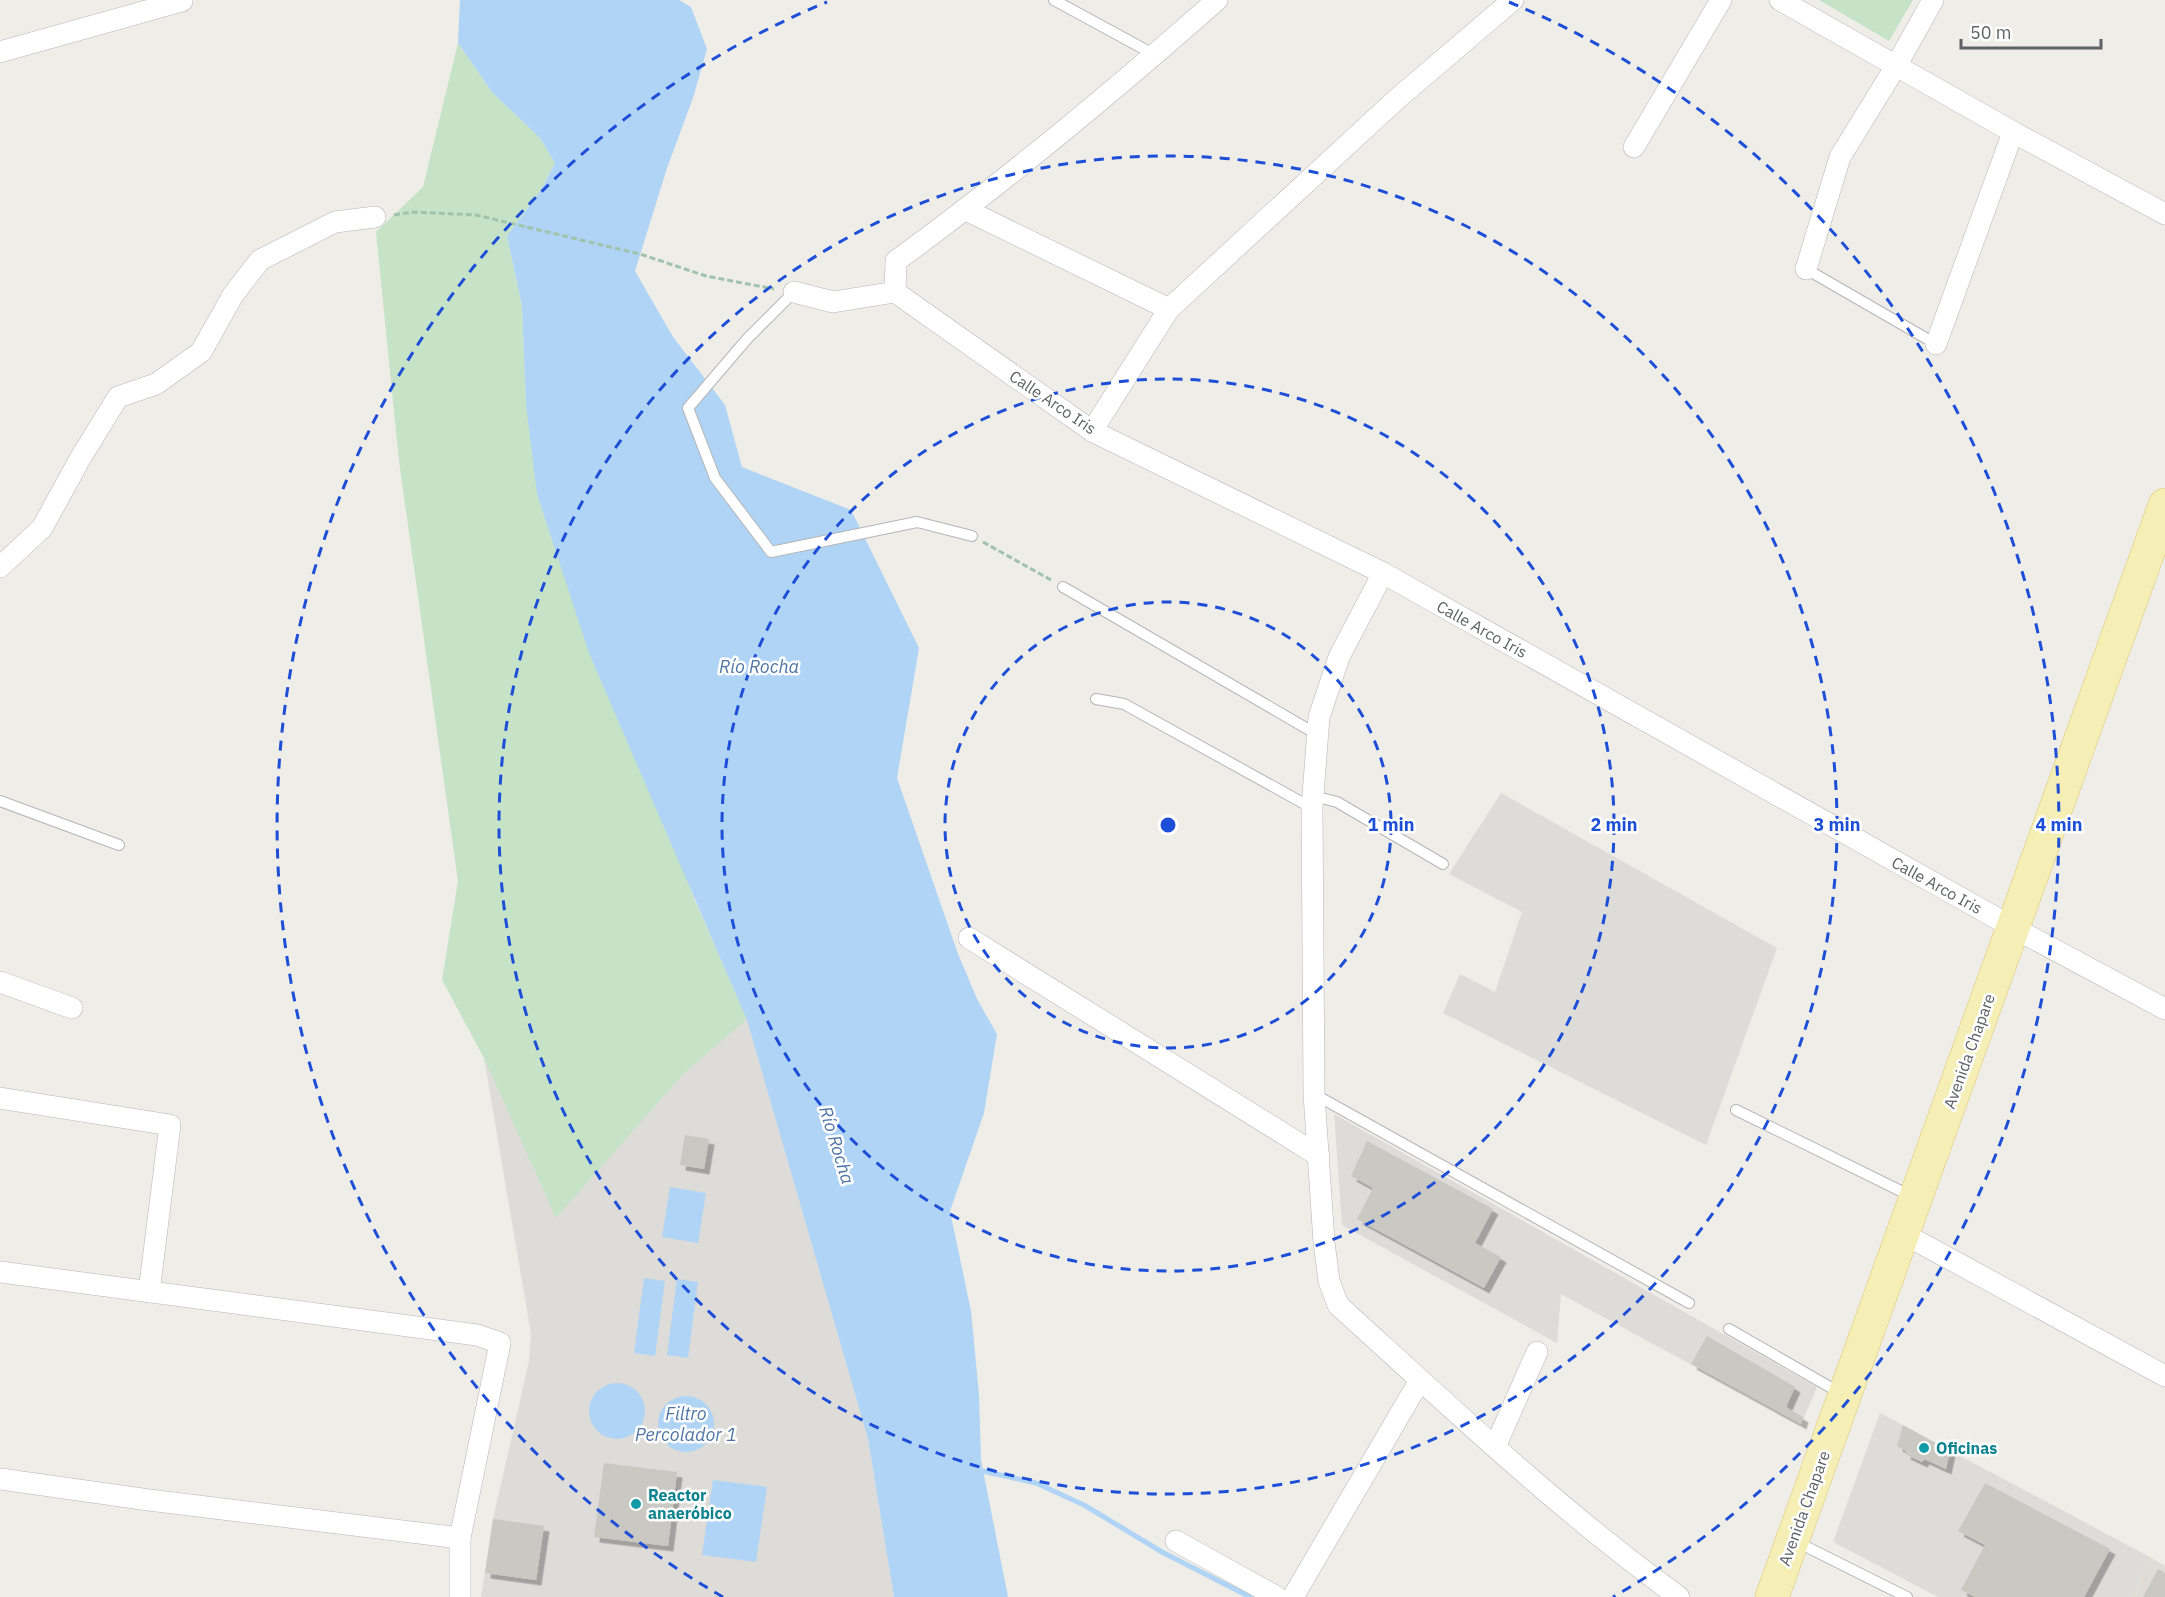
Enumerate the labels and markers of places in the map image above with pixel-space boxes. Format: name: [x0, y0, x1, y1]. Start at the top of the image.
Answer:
centre of rings: [1158, 815, 1178, 835]
place label: Oficinas: [1936, 1438, 1997, 1458]
marker: Oficinas: [1917, 1441, 1931, 1455]
place label: Reactor anaeróbico: [648, 1485, 732, 1523]
marker: Reactor anaeróbico: [629, 1497, 643, 1511]

